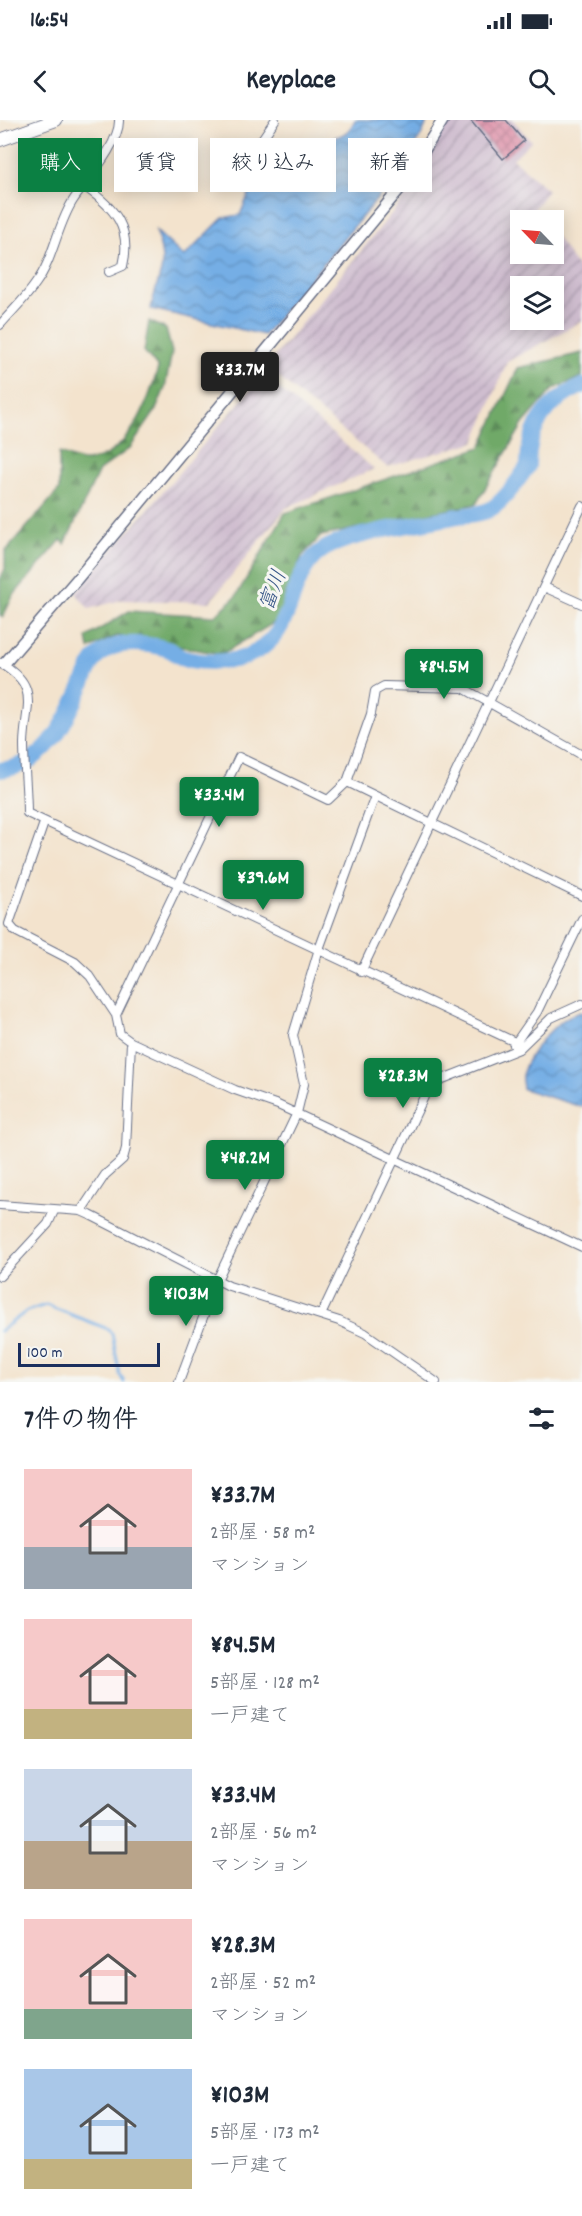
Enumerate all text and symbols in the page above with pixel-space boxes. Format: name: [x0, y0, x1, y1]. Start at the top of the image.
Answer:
text: 16:54: [30, 6, 69, 37]
text: Keyplace: [246, 62, 336, 101]
icon: back: [24, 65, 57, 98]
icon: search: [525, 65, 558, 98]
chip: 購入: [18, 138, 102, 192]
chip: 賃貸: [114, 138, 198, 192]
chip: 絞り込み: [210, 138, 336, 192]
chip: 新着: [348, 138, 432, 192]
north arrow: [510, 210, 564, 264]
map controls: [510, 210, 564, 330]
button: layers: [510, 276, 564, 330]
pin: ¥33.7M: [191, 352, 289, 403]
text: ¥33.7M: [215, 357, 265, 385]
water label: 富川: [253, 566, 296, 616]
pin: ¥84.5M: [395, 649, 493, 700]
text: ¥84.5M: [419, 654, 469, 682]
pin: ¥33.4M: [170, 777, 268, 828]
text: ¥33.4M: [194, 782, 244, 810]
pin: ¥39.6M: [214, 860, 312, 911]
text: ¥39.6M: [237, 865, 289, 893]
pin: ¥28.3M: [354, 1058, 452, 1109]
text: ¥28.3M: [378, 1063, 428, 1091]
pin: ¥48.2M: [196, 1140, 294, 1191]
text: ¥48.2M: [220, 1145, 270, 1173]
pin: ¥103M: [144, 1276, 228, 1327]
text: ¥103M: [163, 1281, 209, 1309]
scale bar: [18, 1340, 160, 1368]
text: 100 m: [27, 1342, 63, 1365]
icon: filters: [525, 1402, 558, 1435]
text: 7件の物件: [24, 1403, 138, 1440]
text: ¥33.7M: [210, 1478, 275, 1515]
icon: home: [72, 1493, 144, 1565]
text: 2部屋 · 58 m²: [210, 1520, 315, 1548]
text: マンション: [210, 1553, 309, 1581]
text: ¥84.5M: [210, 1628, 275, 1665]
icon: home: [72, 1643, 144, 1715]
text: 5部屋 · 128 m²: [210, 1670, 320, 1698]
text: 一戸建て: [210, 1703, 290, 1731]
text: ¥33.4M: [210, 1778, 276, 1815]
icon: home: [72, 1793, 144, 1865]
text: 2部屋 · 56 m²: [210, 1820, 317, 1848]
text: マンション: [210, 1853, 309, 1881]
text: ¥28.3M: [210, 1928, 275, 1965]
icon: home: [72, 1943, 144, 2015]
text: 2部屋 · 52 m²: [210, 1970, 316, 1998]
text: マンション: [210, 2003, 309, 2031]
text: ¥103M: [210, 2078, 269, 2115]
icon: home: [72, 2093, 144, 2165]
text: 5部屋 · 173 m²: [210, 2120, 320, 2148]
text: 一戸建て: [210, 2153, 290, 2181]

